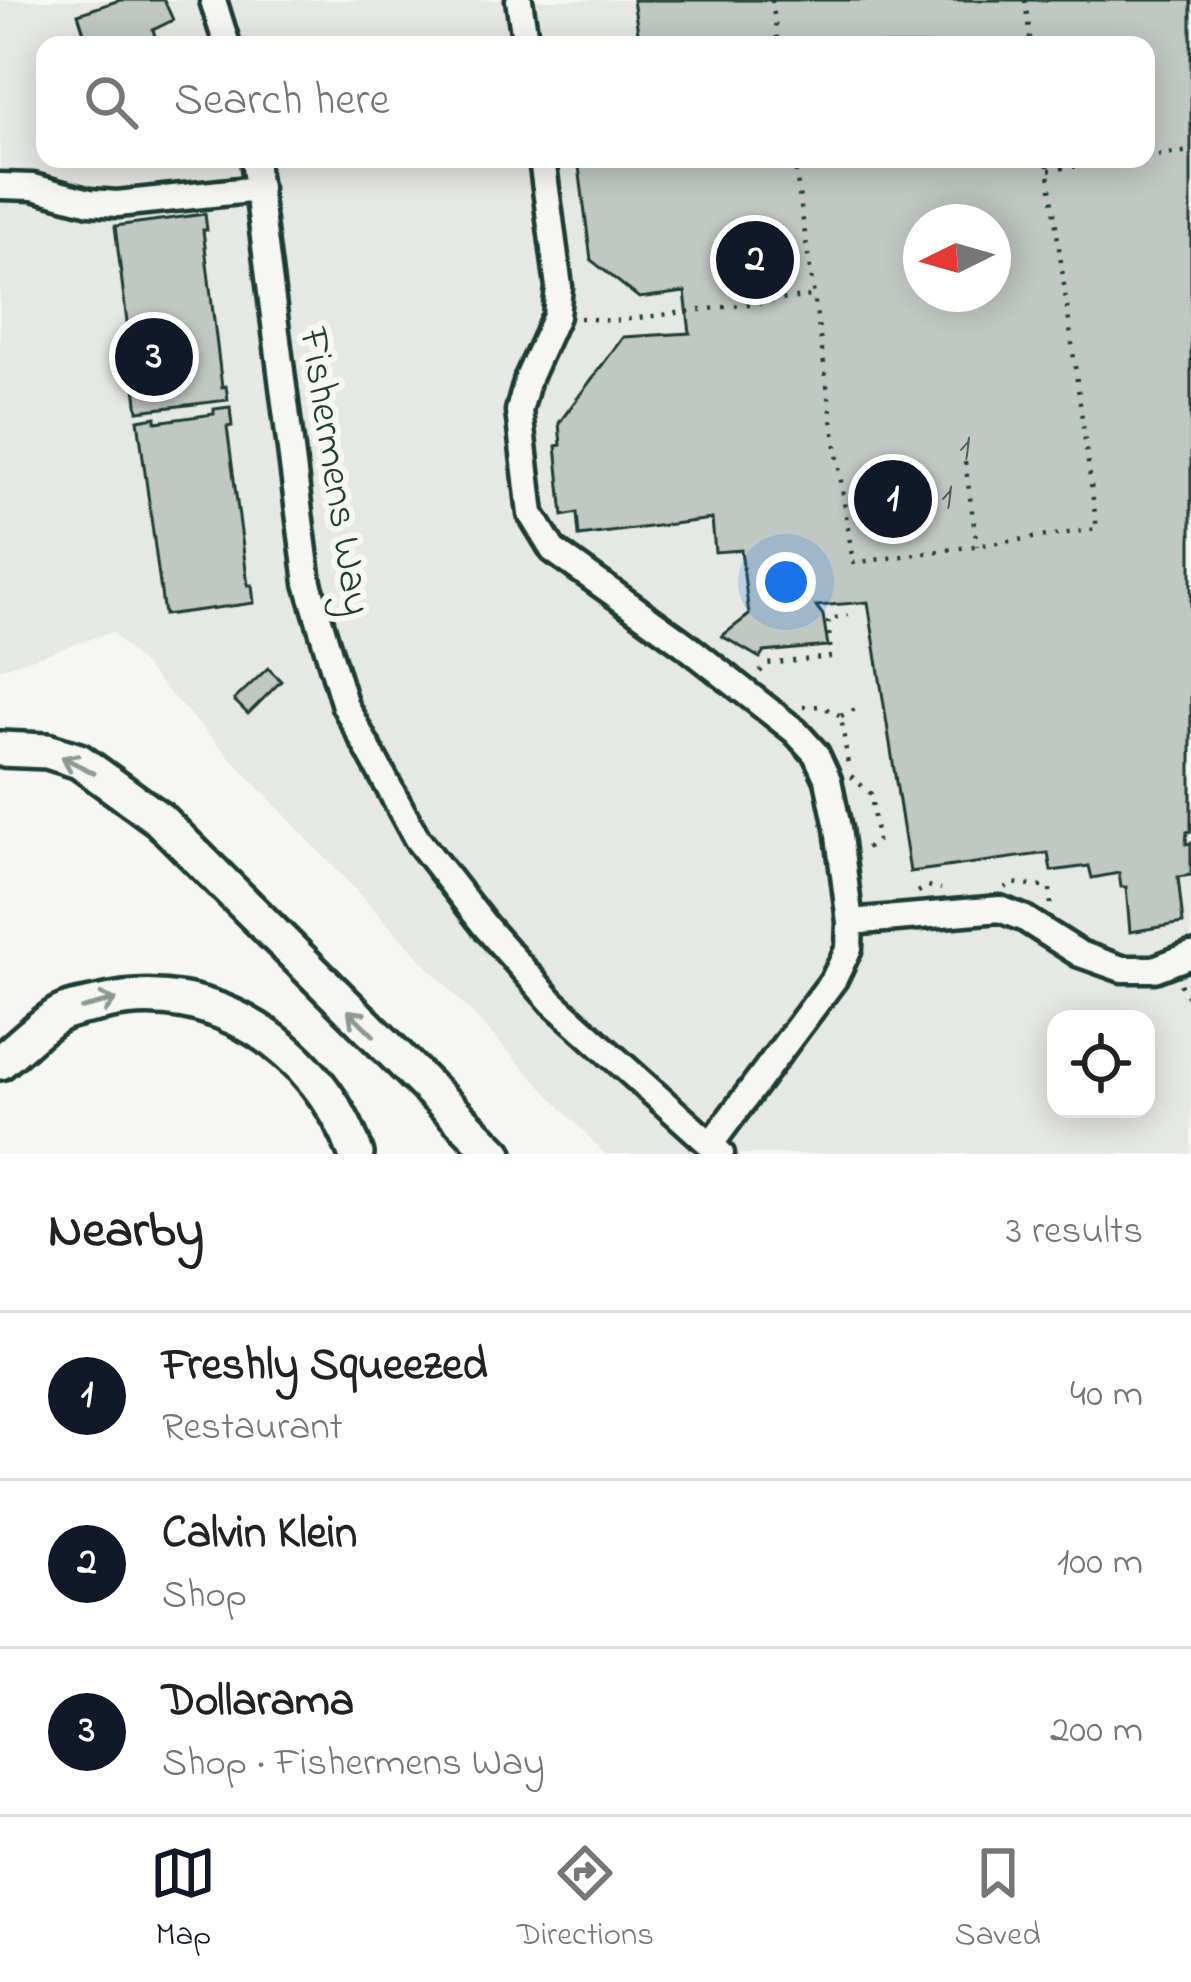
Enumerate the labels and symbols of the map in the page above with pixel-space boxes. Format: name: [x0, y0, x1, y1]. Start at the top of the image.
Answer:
north arrow: [903, 204, 1011, 312]
pin: 2: [716, 215, 794, 305]
pin: 3: [115, 312, 193, 402]
street label: Fishermens Way: [281, 322, 386, 620]
house number: 1: [959, 423, 971, 476]
pin: 1: [854, 454, 932, 544]
house number: 1: [941, 472, 953, 525]
your location: [756, 552, 816, 612]
one-way arrow: [61, 752, 97, 775]
one-way arrow: [79, 992, 117, 1014]
one-way arrow: [347, 1009, 376, 1038]

